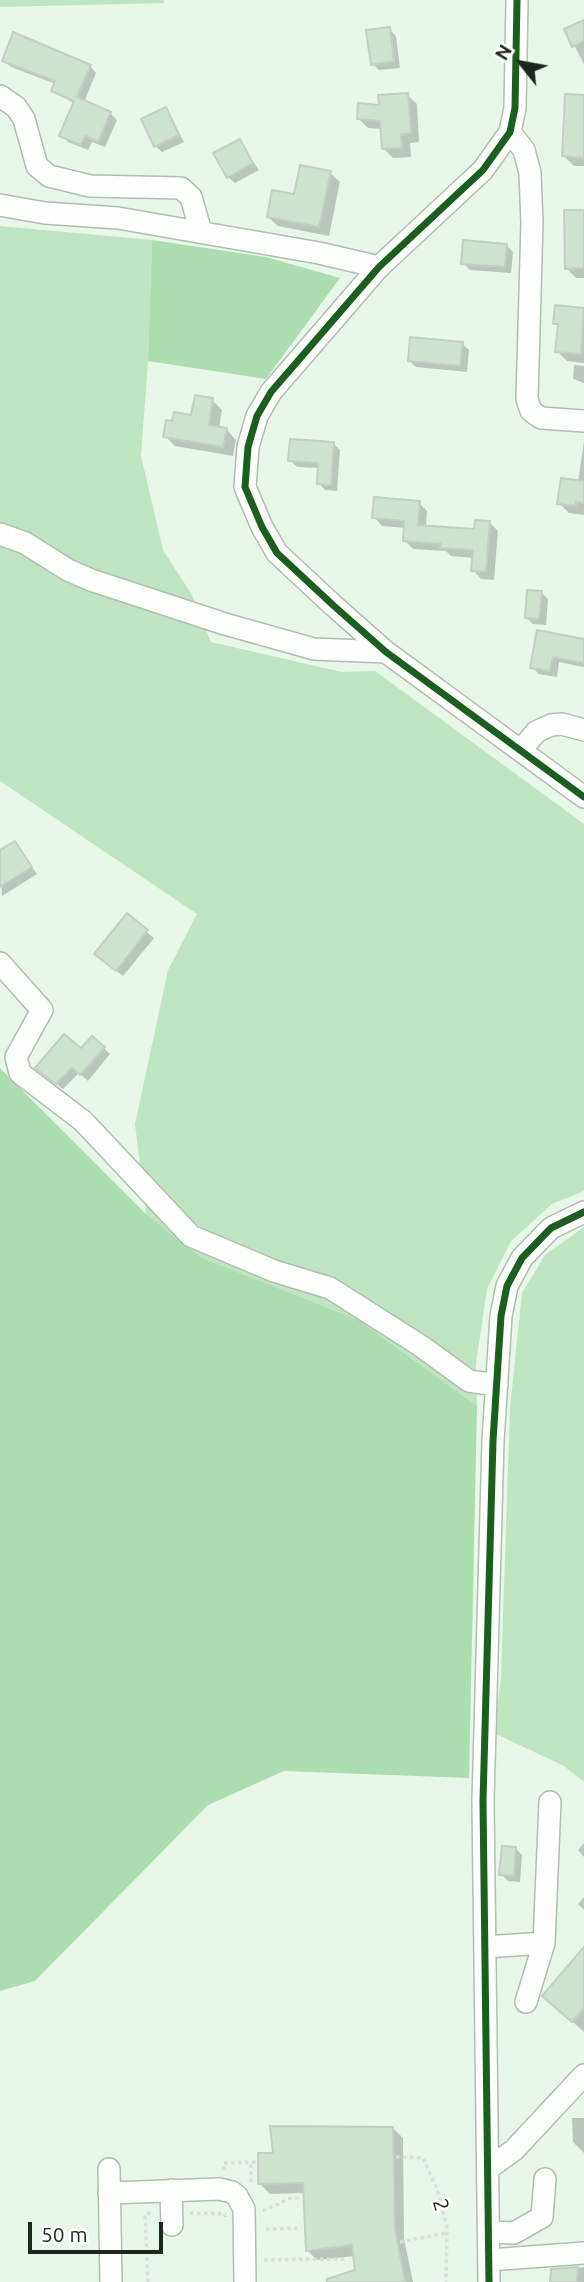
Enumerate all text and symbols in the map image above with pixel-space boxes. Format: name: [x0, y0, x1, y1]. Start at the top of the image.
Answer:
north arrow: [486, 28, 556, 98]
text: N: [490, 40, 516, 64]
street label: 2: [427, 2196, 455, 2214]
scale bar: [32, 2208, 166, 2252]
text: 50 m: [41, 2222, 88, 2246]

